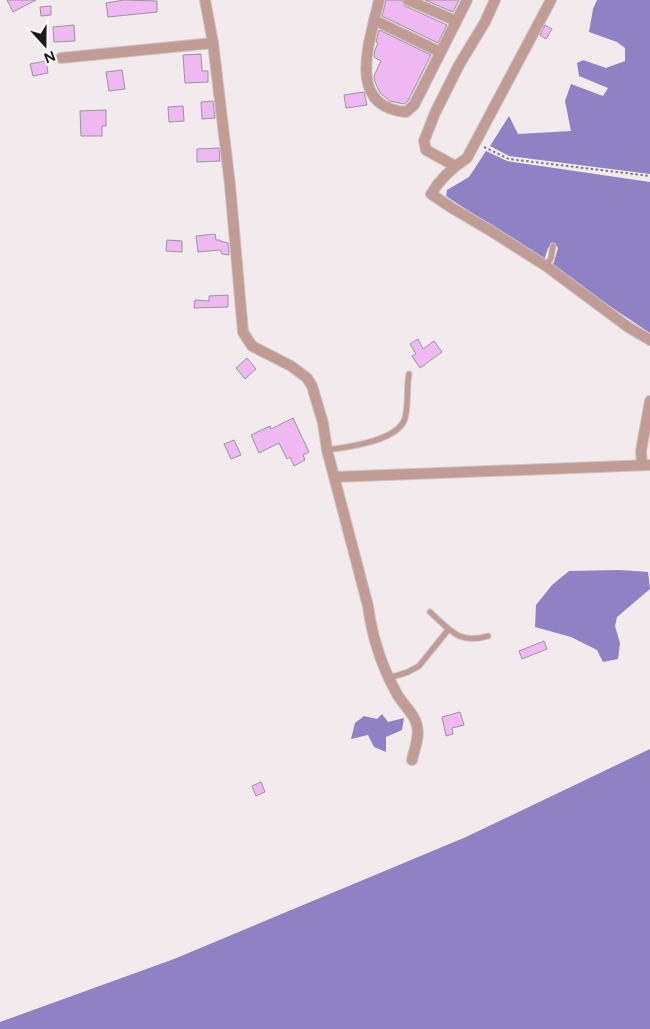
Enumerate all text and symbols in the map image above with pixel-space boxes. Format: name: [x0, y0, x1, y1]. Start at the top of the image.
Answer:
north arrow: [20, 20, 70, 70]
text: N: [41, 47, 58, 67]

